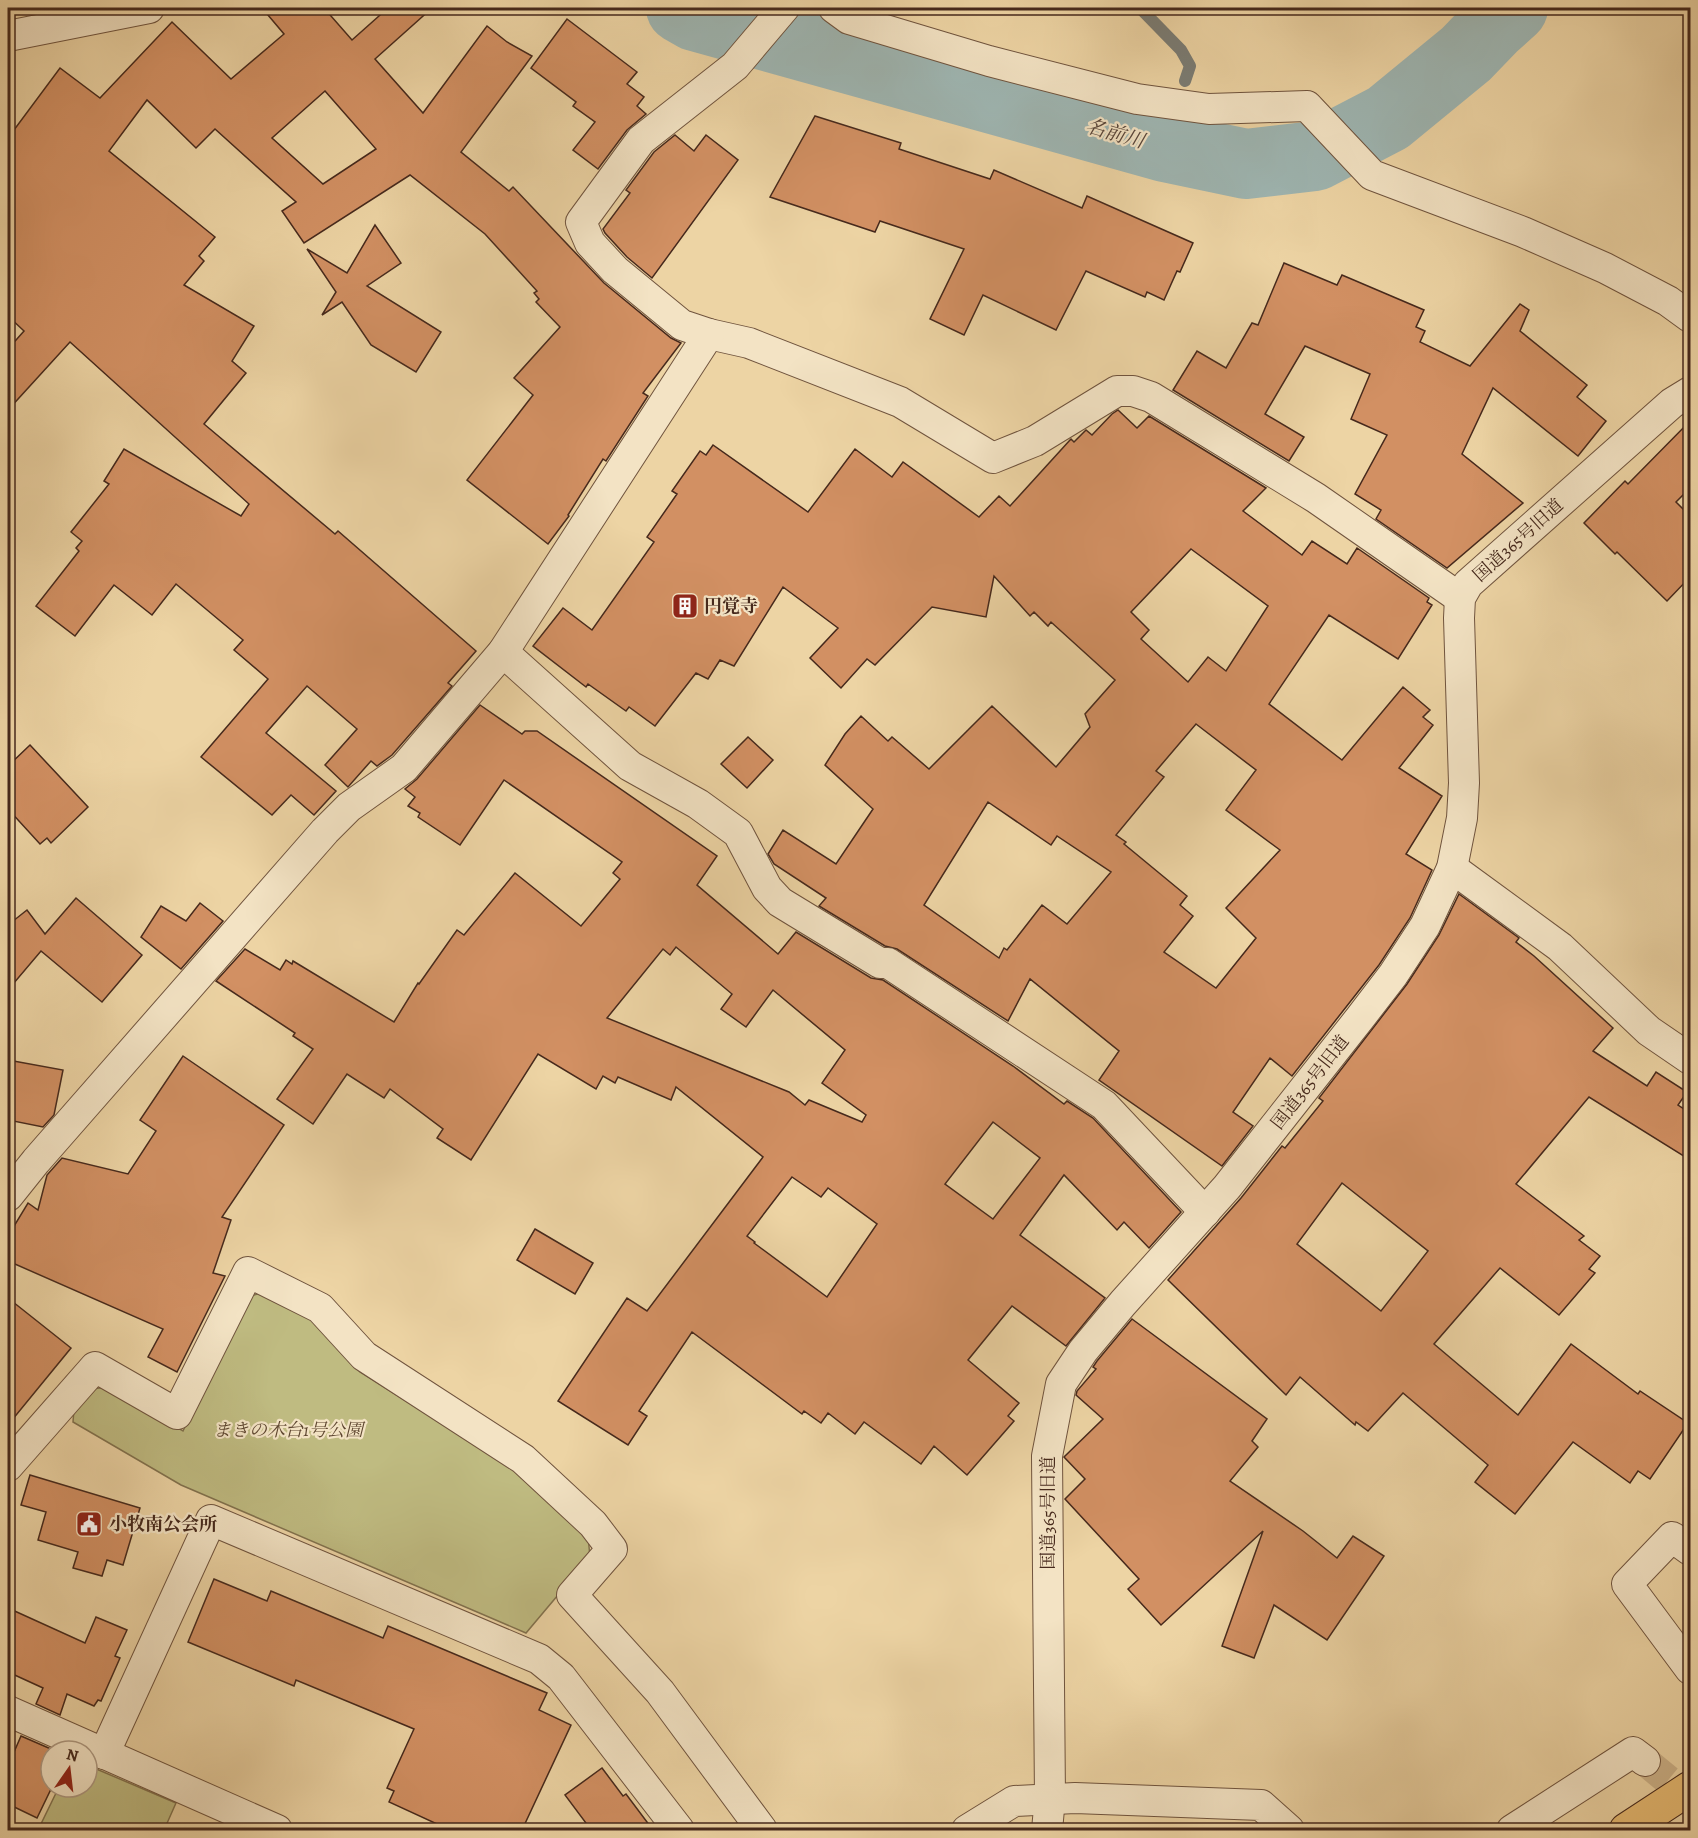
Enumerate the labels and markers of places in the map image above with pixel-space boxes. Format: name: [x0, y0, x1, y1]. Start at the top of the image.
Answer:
building icon: 円覚寺: [670, 591, 700, 621]
place label: 円覚寺: [704, 594, 758, 618]
public building icon: 小牧南公会所: [74, 1509, 104, 1539]
place label: 小牧南公会所: [109, 1512, 217, 1536]

